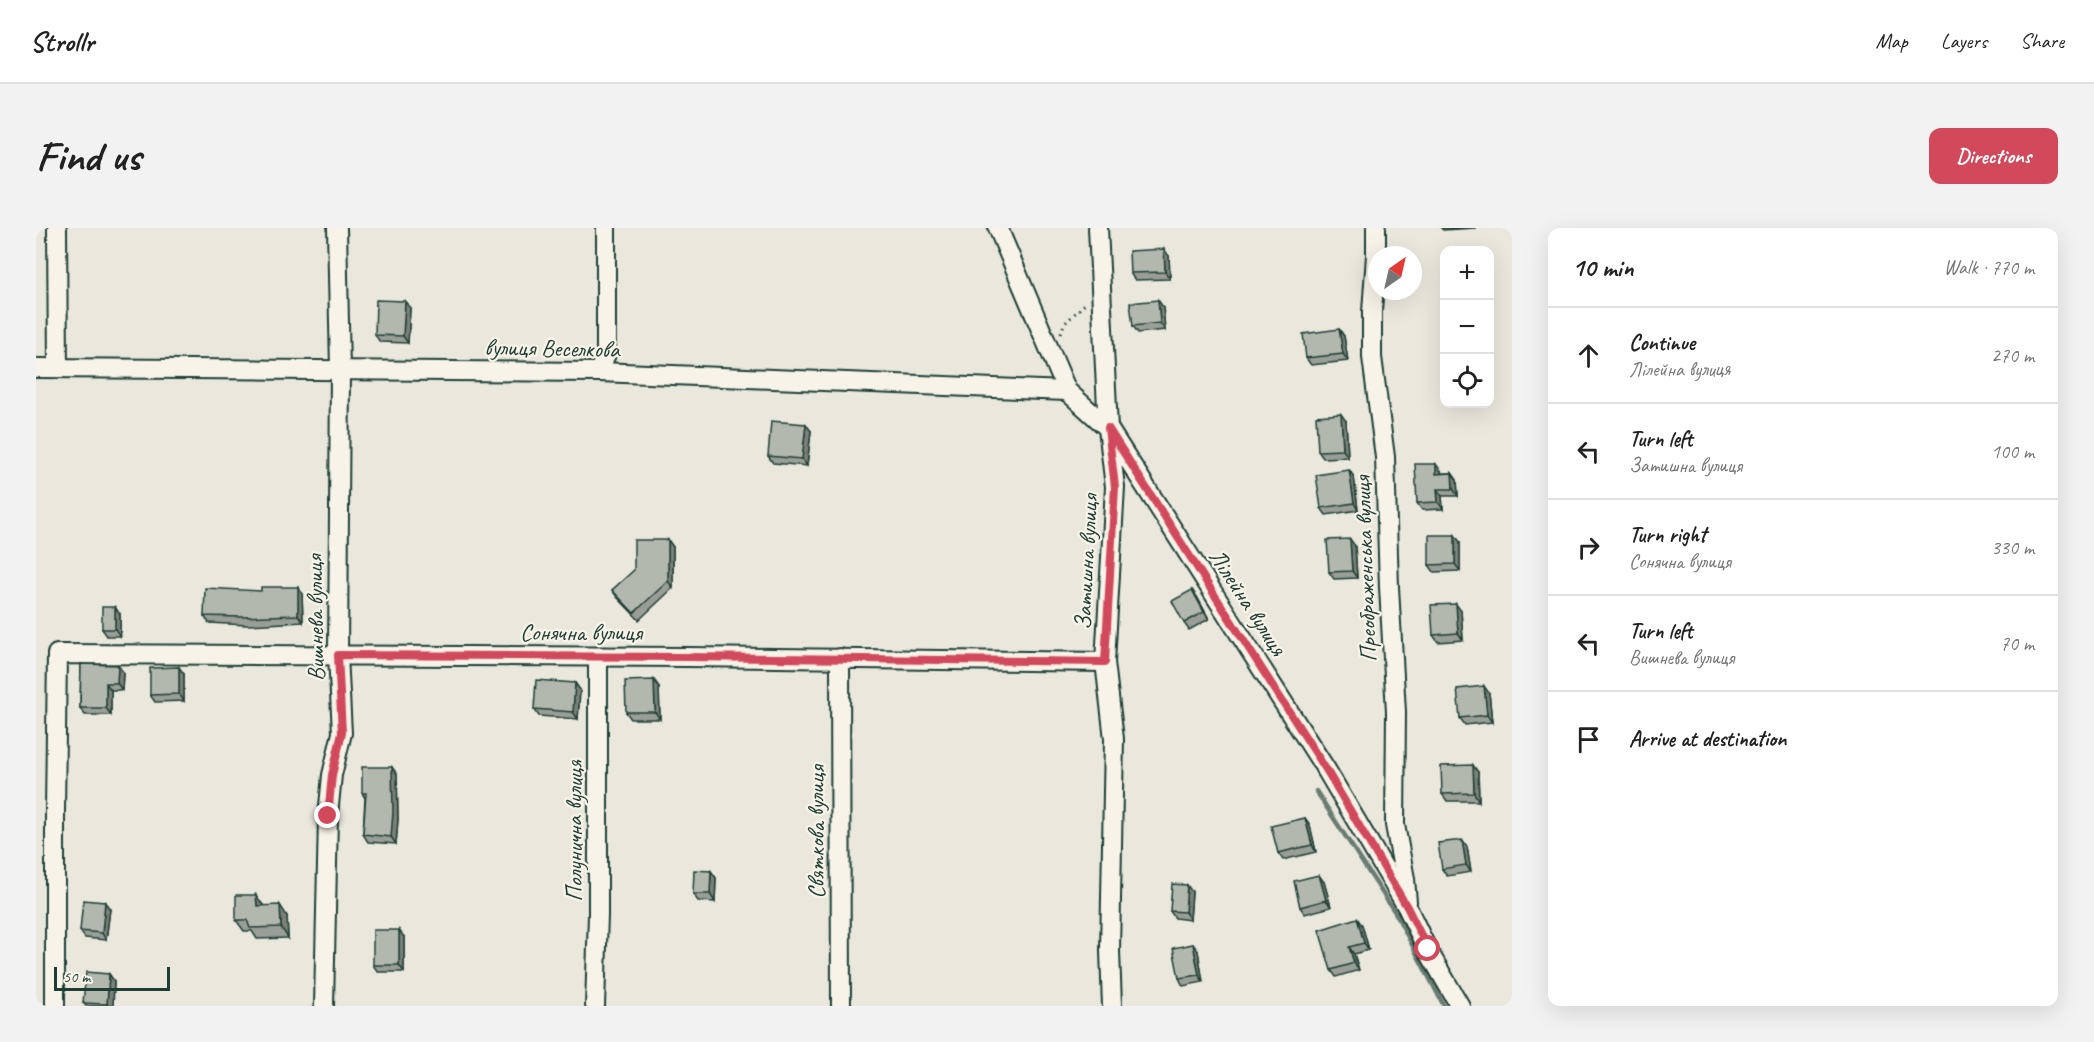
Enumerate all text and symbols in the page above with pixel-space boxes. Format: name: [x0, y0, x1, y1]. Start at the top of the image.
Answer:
text: Strollr: [30, 24, 94, 59]
text: Map: [1875, 28, 1908, 54]
text: Layers: [1941, 28, 1987, 54]
text: Share: [2020, 28, 2064, 54]
button: Directions: [1929, 128, 2058, 184]
text: Find us: [36, 130, 141, 183]
north arrow: [1368, 246, 1422, 300]
map controls: [1440, 246, 1494, 408]
button: +: [1440, 246, 1494, 300]
text: 10 min: [1572, 251, 1634, 284]
text: Walk · 770 m: [1944, 255, 2034, 280]
button: −: [1440, 300, 1494, 354]
text: Continue: [1629, 329, 1695, 357]
street label: вулиця Веселкова: [484, 332, 621, 364]
icon: ahead: [1572, 339, 1605, 372]
text: 270 m: [1991, 343, 2034, 368]
button: locate: [1440, 354, 1494, 408]
text: Лілейна вулиця: [1629, 357, 1730, 382]
text: Turn left: [1629, 425, 1693, 453]
icon: left: [1572, 435, 1605, 468]
text: 100 m: [1991, 439, 2034, 464]
text: Затишна вулиця: [1629, 453, 1742, 478]
street label: Преображенська вулиця: [1347, 474, 1383, 662]
street label: Затишна вулиця: [1067, 492, 1105, 631]
text: Turn right: [1629, 521, 1706, 549]
icon: right: [1572, 531, 1605, 564]
text: 330 m: [1991, 535, 2034, 560]
street label: Лілейна вулиця: [1202, 543, 1294, 662]
text: Сонячна вулиця: [1629, 549, 1731, 574]
street label: Вишнева вулиця: [299, 553, 331, 682]
street label: Сонячна вулиця: [520, 617, 644, 647]
text: Turn left: [1629, 617, 1693, 645]
icon: left: [1572, 627, 1605, 660]
text: 70 m: [2000, 631, 2034, 656]
text: Вишнева вулиця: [1629, 645, 1734, 670]
icon: arrive: [1572, 723, 1605, 756]
text: Arrive at destination: [1629, 725, 1786, 753]
street label: Полунична вулиця: [559, 759, 589, 902]
street label: Святкова вулиця: [801, 764, 831, 899]
route end: [314, 802, 340, 828]
route start: [1414, 935, 1440, 961]
scale bar: [54, 964, 170, 992]
text: 50 m: [63, 967, 90, 987]

